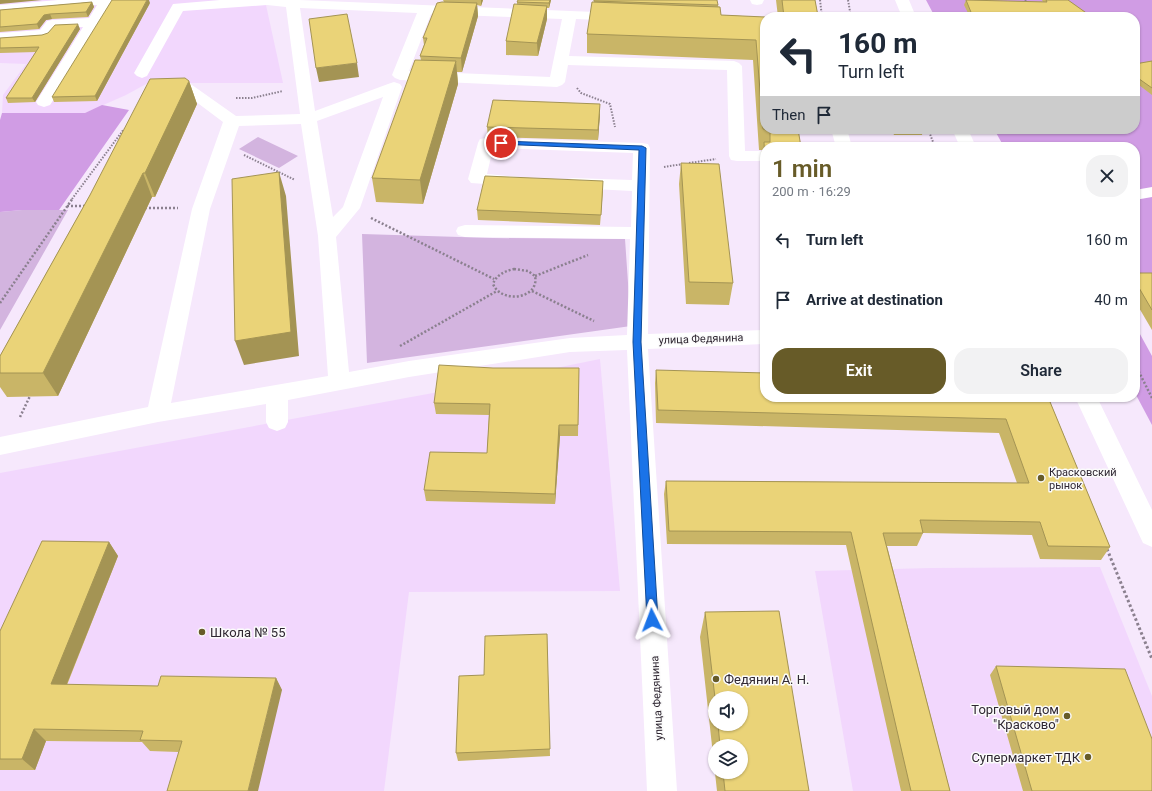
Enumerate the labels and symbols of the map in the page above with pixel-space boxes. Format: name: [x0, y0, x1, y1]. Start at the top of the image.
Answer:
pin: [484, 126, 518, 160]
street label: улица Федянина: [658, 331, 744, 347]
place label: Красковский рынок: [1049, 466, 1117, 492]
marker: Красковский рынок: [1036, 473, 1046, 483]
position arrow: [631, 599, 673, 641]
place label: Школа № 55: [210, 625, 285, 640]
marker: Школа № 55: [197, 627, 207, 637]
street label: улица Федянина: [648, 655, 666, 741]
place label: Федянин А. Н.: [724, 672, 809, 687]
marker: Федянин А. Н.: [711, 674, 721, 684]
place label: Торговый дом "Красково": [971, 702, 1059, 732]
marker: Торговый дом "Красково": [1062, 711, 1072, 721]
place label: Супермаркет ТДК: [971, 750, 1081, 765]
marker: Супермаркет ТДК: [1083, 752, 1093, 762]

